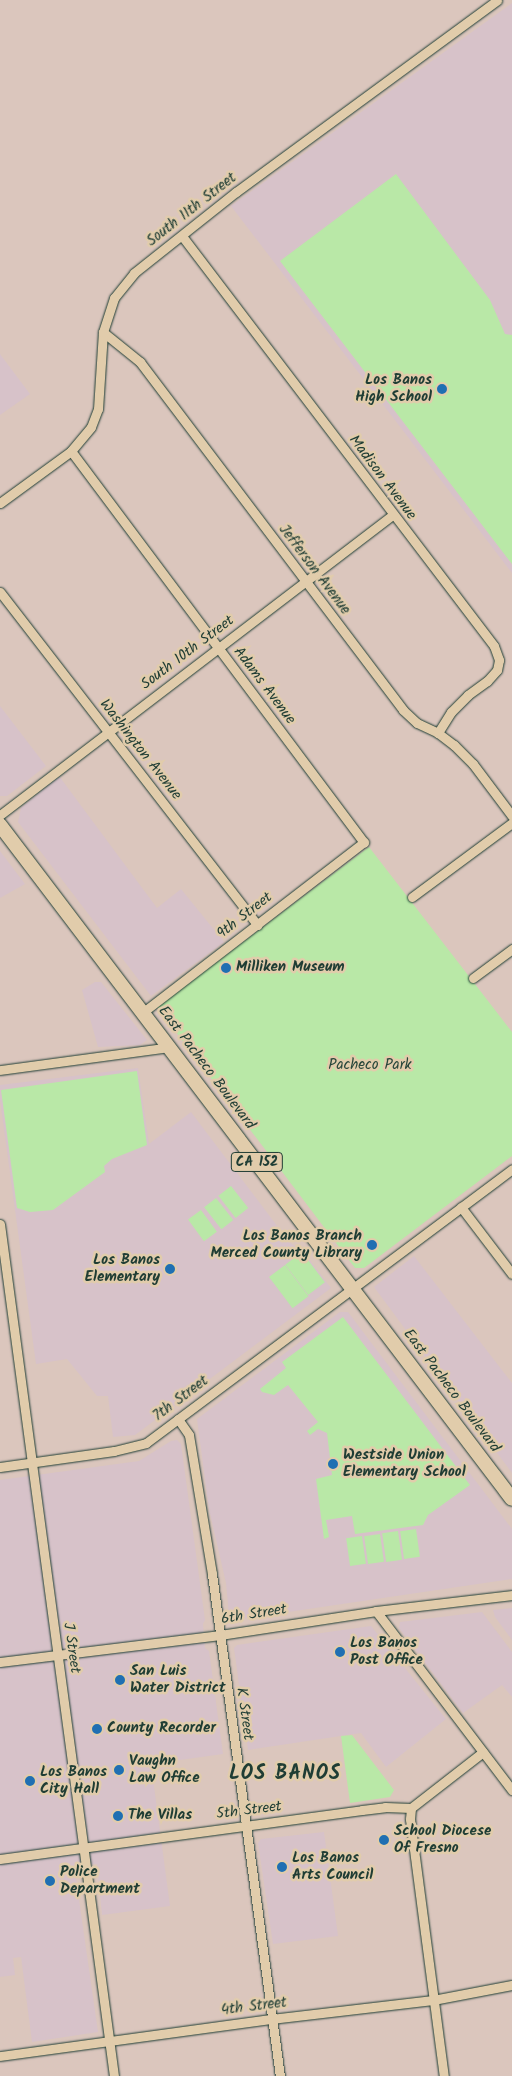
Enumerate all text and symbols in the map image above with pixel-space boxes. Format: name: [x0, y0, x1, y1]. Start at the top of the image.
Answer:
street label: South 11th Street: [143, 169, 241, 251]
place label: Los Banos High School: [355, 371, 432, 406]
marker: Los Banos High School: [436, 383, 448, 395]
street label: Madison Avenue: [344, 432, 420, 524]
street label: Jefferson Avenue: [274, 521, 354, 619]
street label: South 10th Street: [138, 612, 238, 694]
street label: Adams Avenue: [229, 644, 299, 728]
street label: Washington Avenue: [95, 696, 185, 804]
street label: 9th Street: [214, 889, 276, 943]
place label: Milliken Museum: [236, 959, 344, 977]
marker: Milliken Museum: [220, 962, 232, 974]
street label: East Pacheco Boulevard: [154, 1003, 258, 1133]
park label: Pacheco Park: [328, 1057, 412, 1075]
road number: CA 152: [231, 1150, 283, 1174]
place label: Los Banos Branch Merced County Library: [210, 1227, 362, 1262]
marker: Los Banos Branch Merced County Library: [366, 1239, 378, 1251]
place label: Los Banos Elementary: [85, 1251, 160, 1286]
marker: Los Banos Elementary: [164, 1263, 176, 1275]
street label: East Pacheco Boulevard: [399, 1326, 503, 1456]
street label: 7th Street: [150, 1372, 212, 1426]
place label: Westside Union Elementary School: [343, 1446, 466, 1481]
marker: Westside Union Elementary School: [327, 1458, 339, 1470]
street label: 6th Street: [220, 1601, 288, 1629]
street label: J Street: [59, 1621, 83, 1675]
place label: Los Banos Post Office: [350, 1634, 423, 1669]
marker: Los Banos Post Office: [334, 1646, 346, 1658]
place label: San Luis Water District: [130, 1662, 226, 1697]
marker: San Luis Water District: [114, 1674, 126, 1686]
street label: K Street: [231, 1687, 257, 1741]
place label: County Recorder: [107, 1720, 216, 1738]
marker: County Recorder: [91, 1723, 103, 1735]
place label: Vaughn Law Office: [129, 1752, 199, 1787]
district label: LOS BANOS: [228, 1762, 342, 1786]
place label: Los Banos City Hall: [40, 1763, 107, 1798]
marker: Vaughn Law Office: [113, 1764, 125, 1776]
marker: Los Banos City Hall: [24, 1775, 36, 1787]
street label: 5th Street: [215, 1798, 283, 1824]
place label: The Villas: [128, 1807, 192, 1825]
marker: The Villas: [112, 1810, 124, 1822]
place label: School Diocese Of Fresno: [394, 1822, 491, 1857]
marker: School Diocese Of Fresno: [378, 1834, 390, 1846]
place label: Los Banos Arts Council: [292, 1849, 373, 1884]
marker: Los Banos Arts Council: [276, 1861, 288, 1873]
place label: Police Department: [60, 1863, 140, 1898]
marker: Police Department: [44, 1875, 56, 1887]
street label: 4th Street: [220, 1994, 288, 2020]

